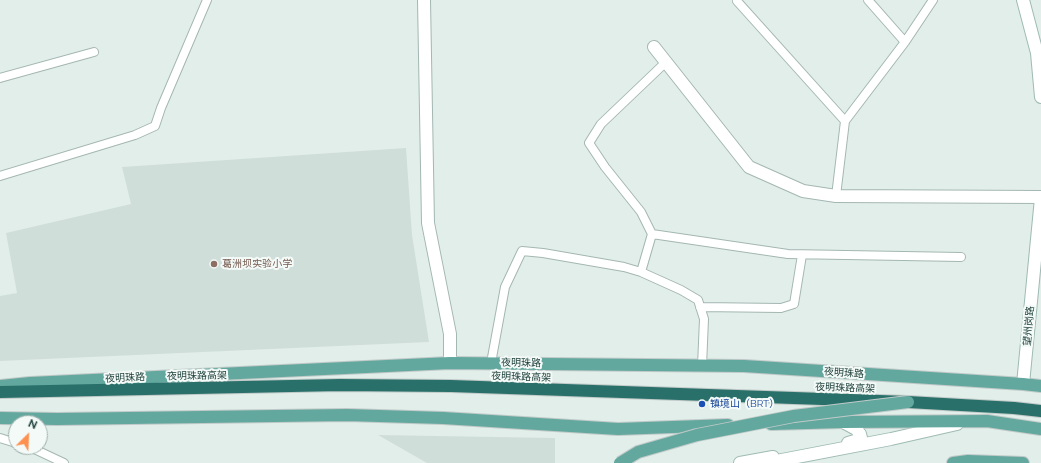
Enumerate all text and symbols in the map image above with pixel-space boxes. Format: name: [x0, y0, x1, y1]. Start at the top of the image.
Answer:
place label: 葛洲坝实验小学: [222, 258, 292, 270]
marker: 葛洲坝实验小学: [209, 259, 219, 269]
street label: 望州岗路: [1021, 306, 1037, 346]
street label: 夜明珠路: [501, 357, 541, 369]
street label: 夜明珠路: [824, 366, 864, 380]
street label: 夜明珠路高架: [167, 369, 227, 383]
street label: 夜明珠路高架: [491, 370, 551, 384]
street label: 夜明珠路: [105, 371, 145, 385]
street label: 夜明珠路高架: [815, 381, 875, 395]
place label: 镇境山（BRT）: [710, 398, 779, 410]
marker: 镇境山（BRT）: [697, 399, 707, 409]
north arrow: [8, 415, 48, 455]
text: N: [26, 417, 39, 432]

